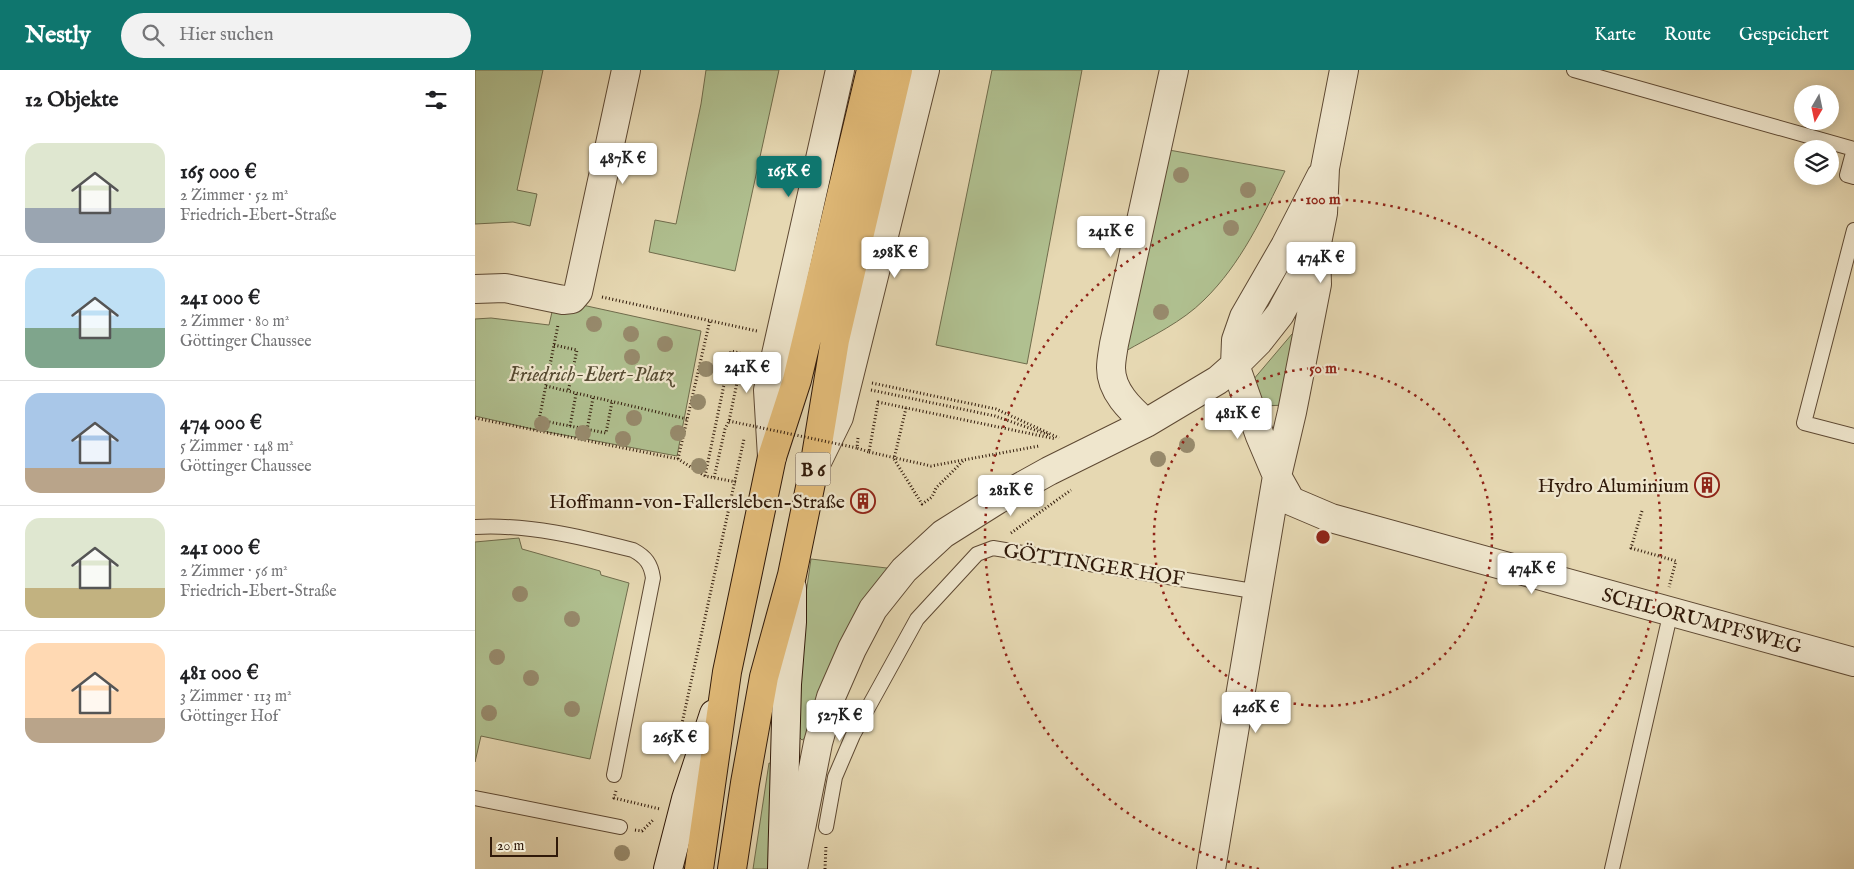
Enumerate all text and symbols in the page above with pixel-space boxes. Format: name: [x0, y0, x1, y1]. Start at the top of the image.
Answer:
search box: [121, 13, 471, 58]
text: Nestly: [25, 20, 91, 51]
icon: search: [139, 21, 167, 49]
text: Hier suchen: [179, 23, 274, 47]
text: Karte: [1594, 24, 1636, 47]
text: Route: [1664, 24, 1711, 47]
text: Gespeichert: [1739, 24, 1829, 47]
north arrow: [1794, 85, 1839, 130]
map controls: [1794, 85, 1839, 185]
icon: filters: [422, 86, 450, 114]
text: 12 Objekte: [25, 87, 119, 114]
button: layers: [1794, 140, 1839, 185]
pin: 487K €: [582, 142, 664, 185]
text: 487K €: [600, 149, 646, 169]
pin: 165K €: [748, 156, 830, 198]
text: 165 000 €: [180, 159, 257, 186]
text: 165K €: [768, 162, 810, 182]
icon: home: [65, 163, 125, 223]
text: 2 Zimmer · 52 m²: [180, 186, 288, 206]
text: 100 m: [1305, 190, 1341, 209]
text: Friedrich-Ebert-Straße: [180, 206, 337, 226]
pin: 241K €: [1070, 216, 1152, 258]
text: 241K €: [1088, 222, 1134, 242]
pin: 298K €: [854, 236, 936, 279]
pin: 474K €: [1280, 242, 1362, 284]
text: 298K €: [872, 243, 918, 263]
text: 474K €: [1297, 248, 1345, 268]
text: 241 000 €: [180, 285, 260, 312]
icon: home: [65, 288, 125, 348]
text: 2 Zimmer · 80 m²: [180, 312, 289, 332]
text: Göttinger Chaussee: [180, 332, 312, 352]
pin: 241K €: [706, 352, 788, 394]
text: 241K €: [724, 358, 770, 378]
text: 50 m: [1309, 359, 1337, 378]
park label: Friedrich-Ebert-Platz: [509, 363, 676, 388]
pin: 481K €: [1197, 398, 1279, 440]
text: 481K €: [1216, 404, 1260, 424]
text: 474 000 €: [180, 410, 262, 437]
icon: home: [65, 413, 125, 473]
text: 5 Zimmer · 148 m²: [180, 437, 294, 457]
road number: B 6: [795, 452, 831, 486]
text: Göttinger Chaussee: [180, 457, 312, 477]
building icon: Hydro Aluminium: [1694, 472, 1720, 498]
pin: 281K €: [970, 474, 1052, 517]
place label: Hydro Aluminium: [1538, 474, 1689, 499]
text: 281K €: [989, 481, 1033, 501]
building icon: Hoffmann-von-Fallersleben-Straße: [850, 488, 876, 514]
place label: Hoffmann-von-Fallersleben-Straße: [549, 490, 845, 515]
centre of rings: [1314, 528, 1332, 546]
text: 241 000 €: [180, 535, 260, 562]
icon: home: [65, 538, 125, 598]
street label: GÖTTINGER HOF: [1002, 539, 1186, 592]
pin: 474K €: [1491, 552, 1573, 595]
text: 474K €: [1508, 559, 1556, 579]
text: 2 Zimmer · 56 m²: [180, 562, 288, 582]
text: Friedrich-Ebert-Straße: [180, 582, 337, 602]
street label: SCHLORUMPFSWEG: [1599, 583, 1804, 660]
text: 481 000 €: [180, 660, 259, 687]
icon: home: [65, 663, 125, 723]
text: 3 Zimmer · 113 m²: [180, 687, 292, 707]
pin: 426K €: [1215, 692, 1297, 734]
text: 426K €: [1233, 698, 1279, 718]
pin: 527K €: [799, 700, 881, 742]
text: 527K €: [818, 706, 863, 726]
text: Göttinger Hof: [180, 707, 278, 727]
pin: 265K €: [634, 722, 716, 764]
text: 265K €: [653, 728, 697, 748]
scale bar: [490, 834, 557, 857]
text: 20 m: [497, 837, 524, 855]

